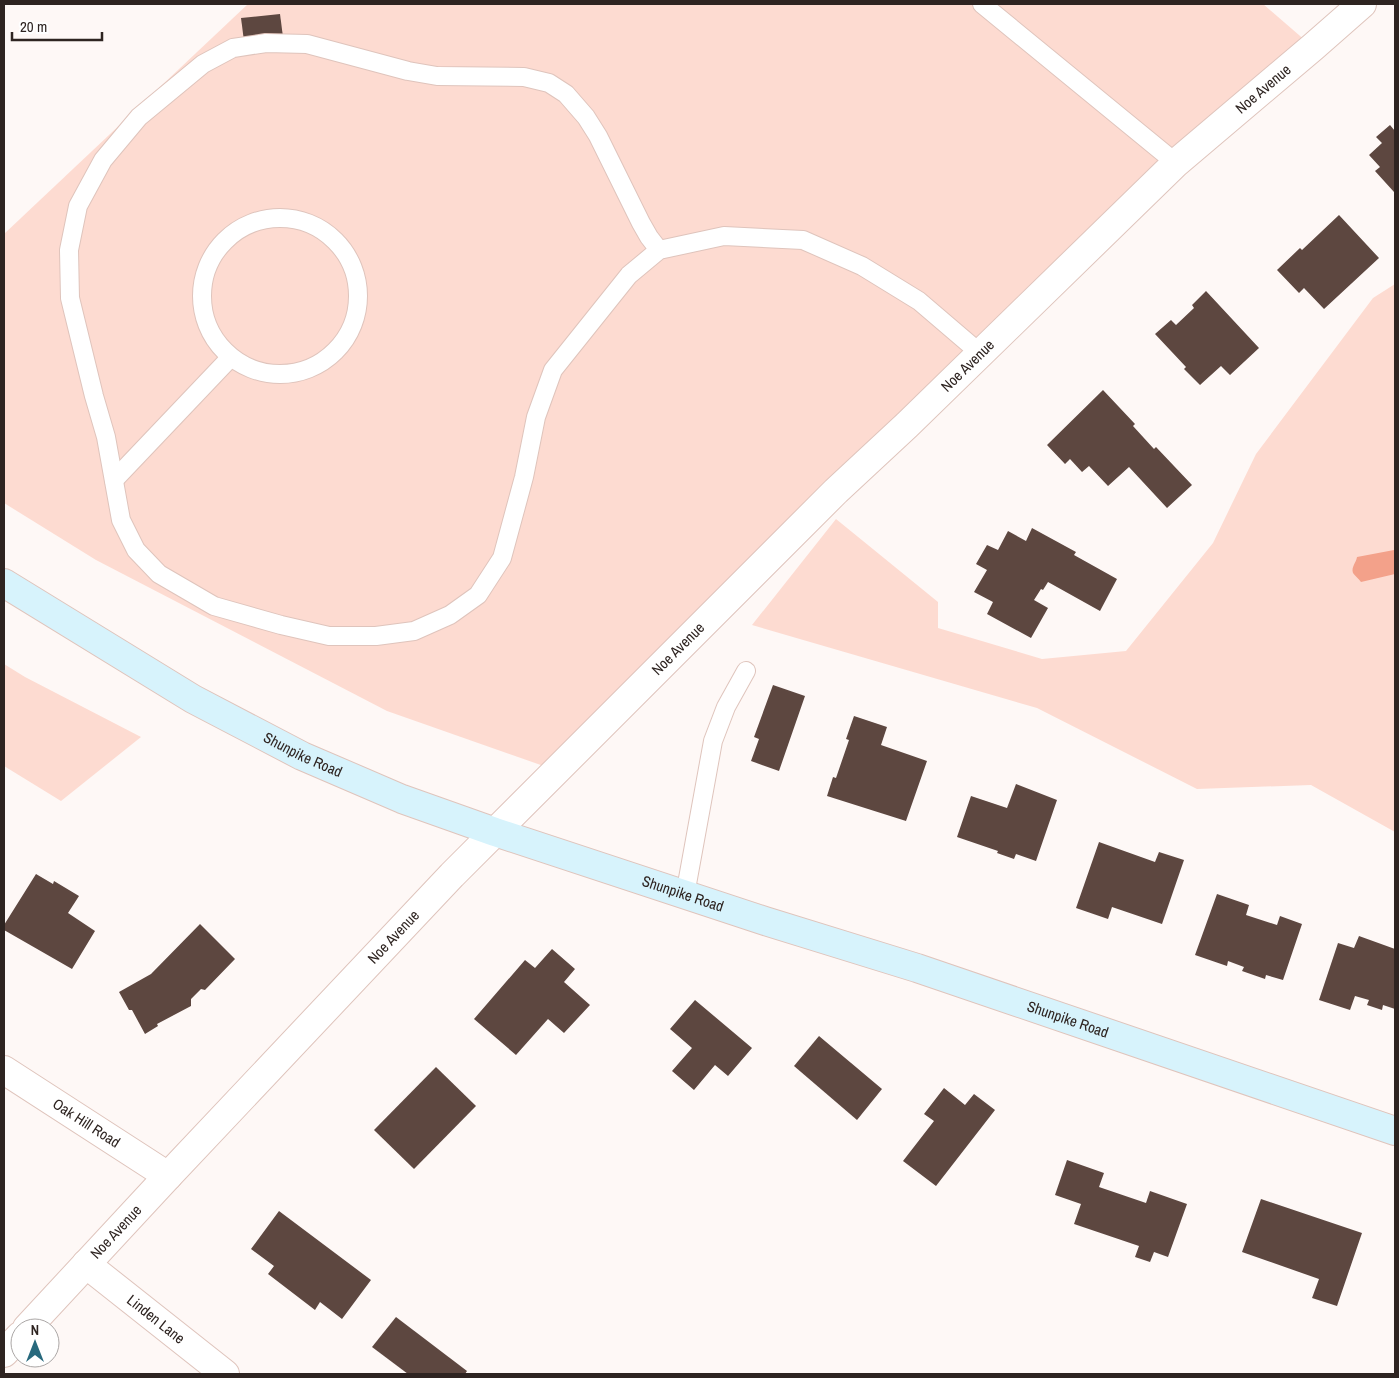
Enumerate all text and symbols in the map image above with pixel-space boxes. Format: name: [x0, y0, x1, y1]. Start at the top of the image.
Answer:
scale bar: [12, 10, 102, 42]
text: 20 m: [20, 16, 47, 37]
street label: Noe Avenue: [1231, 59, 1295, 118]
street label: Noe Avenue: [936, 334, 999, 396]
street label: Noe Avenue: [647, 617, 709, 680]
street label: Shunpike Road: [260, 727, 346, 782]
street label: Shunpike Road: [639, 870, 727, 917]
street label: Noe Avenue: [363, 905, 424, 968]
street label: Shunpike Road: [1024, 995, 1111, 1043]
street label: Oak Hill Road: [49, 1093, 124, 1152]
street label: Noe Avenue: [85, 1200, 146, 1263]
street label: Linden Lane: [123, 1289, 190, 1348]
north arrow: [10, 1318, 60, 1368]
text: N: [31, 1321, 39, 1339]

